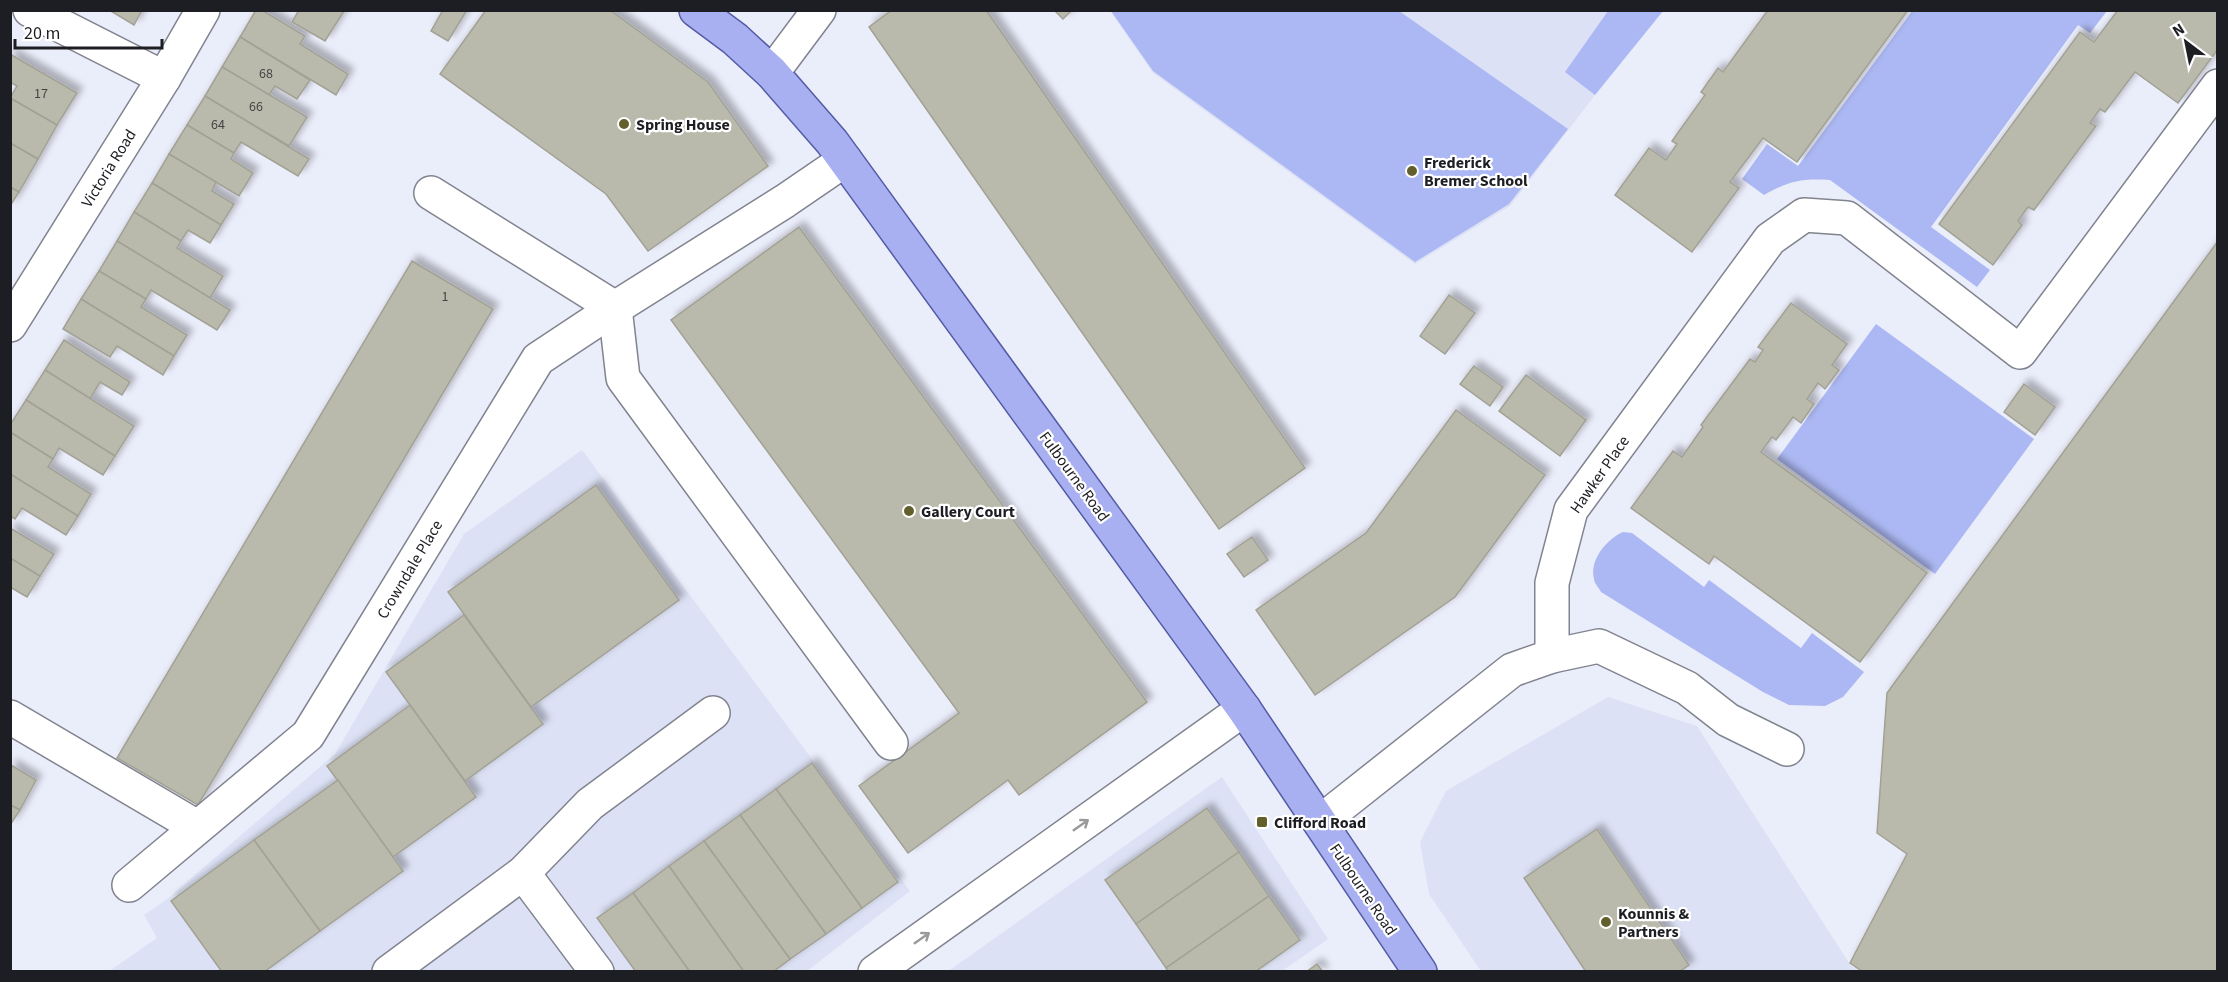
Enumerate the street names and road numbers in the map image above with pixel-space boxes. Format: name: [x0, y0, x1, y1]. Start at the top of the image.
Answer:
street label: Victoria Road: [76, 125, 142, 212]
street label: Fulbourne Road: [1034, 427, 1114, 526]
street label: Hawker Place: [1565, 431, 1635, 518]
street label: Crowndale Place: [372, 516, 448, 623]
street label: Fulbourne Road: [1324, 839, 1402, 940]

